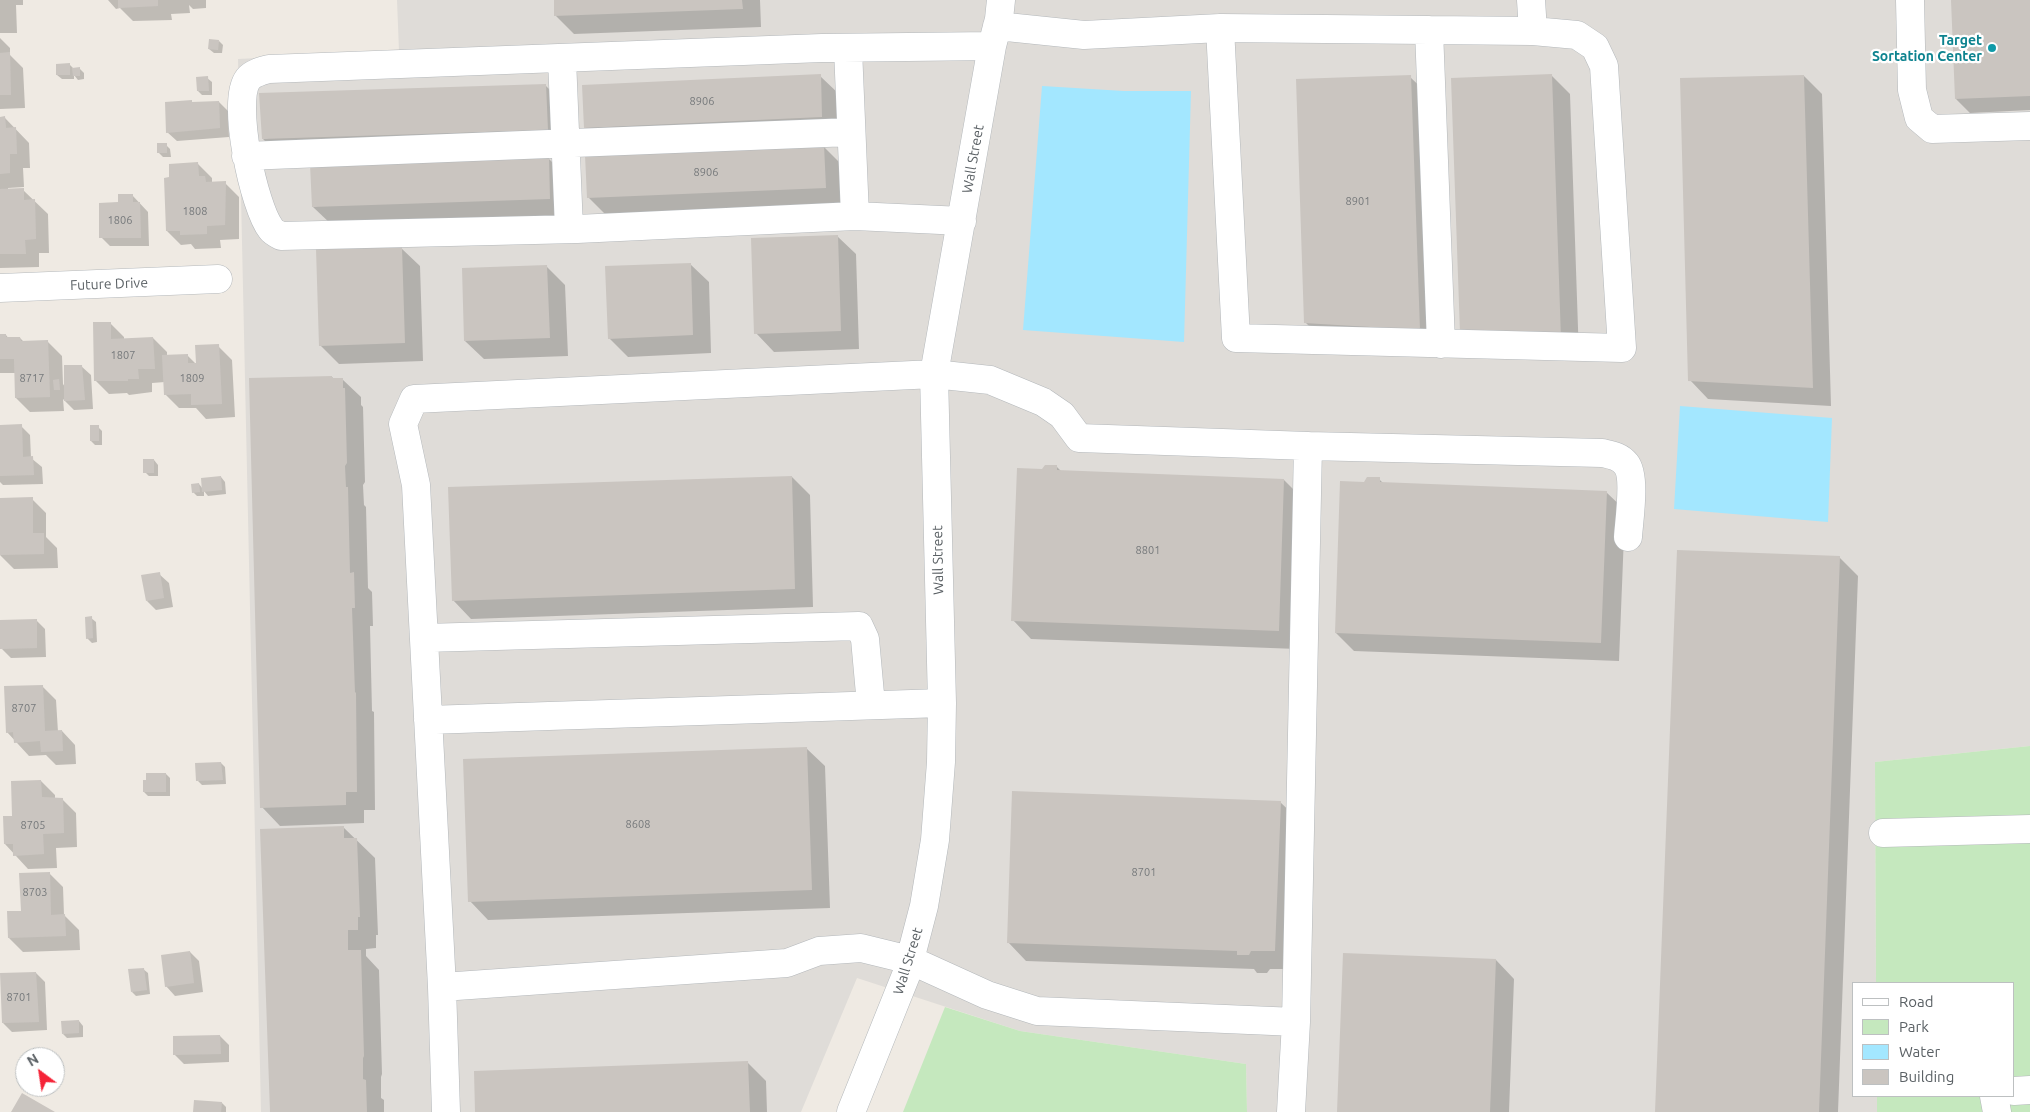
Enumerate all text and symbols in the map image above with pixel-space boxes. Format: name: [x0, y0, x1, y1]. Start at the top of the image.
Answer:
place label: Target Sortation Center: [1872, 32, 1982, 64]
marker: Target Sortation Center: [1986, 42, 1998, 54]
house number: 8906: [690, 94, 714, 108]
street label: Wall Street: [959, 123, 987, 195]
house number: 8906: [694, 165, 718, 179]
house number: 8901: [1346, 194, 1370, 208]
house number: 1808: [183, 204, 207, 218]
house number: 1806: [108, 213, 132, 227]
street label: Future Drive: [70, 274, 148, 294]
house number: 1807: [111, 348, 135, 362]
house number: 8717: [20, 371, 44, 385]
house number: 1809: [180, 371, 204, 385]
street label: Wall Street: [929, 525, 947, 595]
house number: 8801: [1136, 543, 1160, 557]
house number: 8707: [12, 701, 36, 715]
house number: 8608: [626, 817, 650, 831]
house number: 8705: [21, 818, 45, 832]
house number: 8701: [1132, 865, 1156, 879]
house number: 8703: [23, 885, 47, 899]
street label: Wall Street: [890, 925, 926, 997]
legend: [1852, 982, 2015, 1097]
house number: 8701: [7, 990, 31, 1004]
text: Road: [1899, 993, 1934, 1010]
text: Park: [1899, 1018, 1929, 1035]
text: Water: [1899, 1043, 1940, 1060]
north arrow: [15, 1047, 65, 1097]
text: N: [24, 1050, 41, 1070]
text: Building: [1899, 1068, 1954, 1085]

